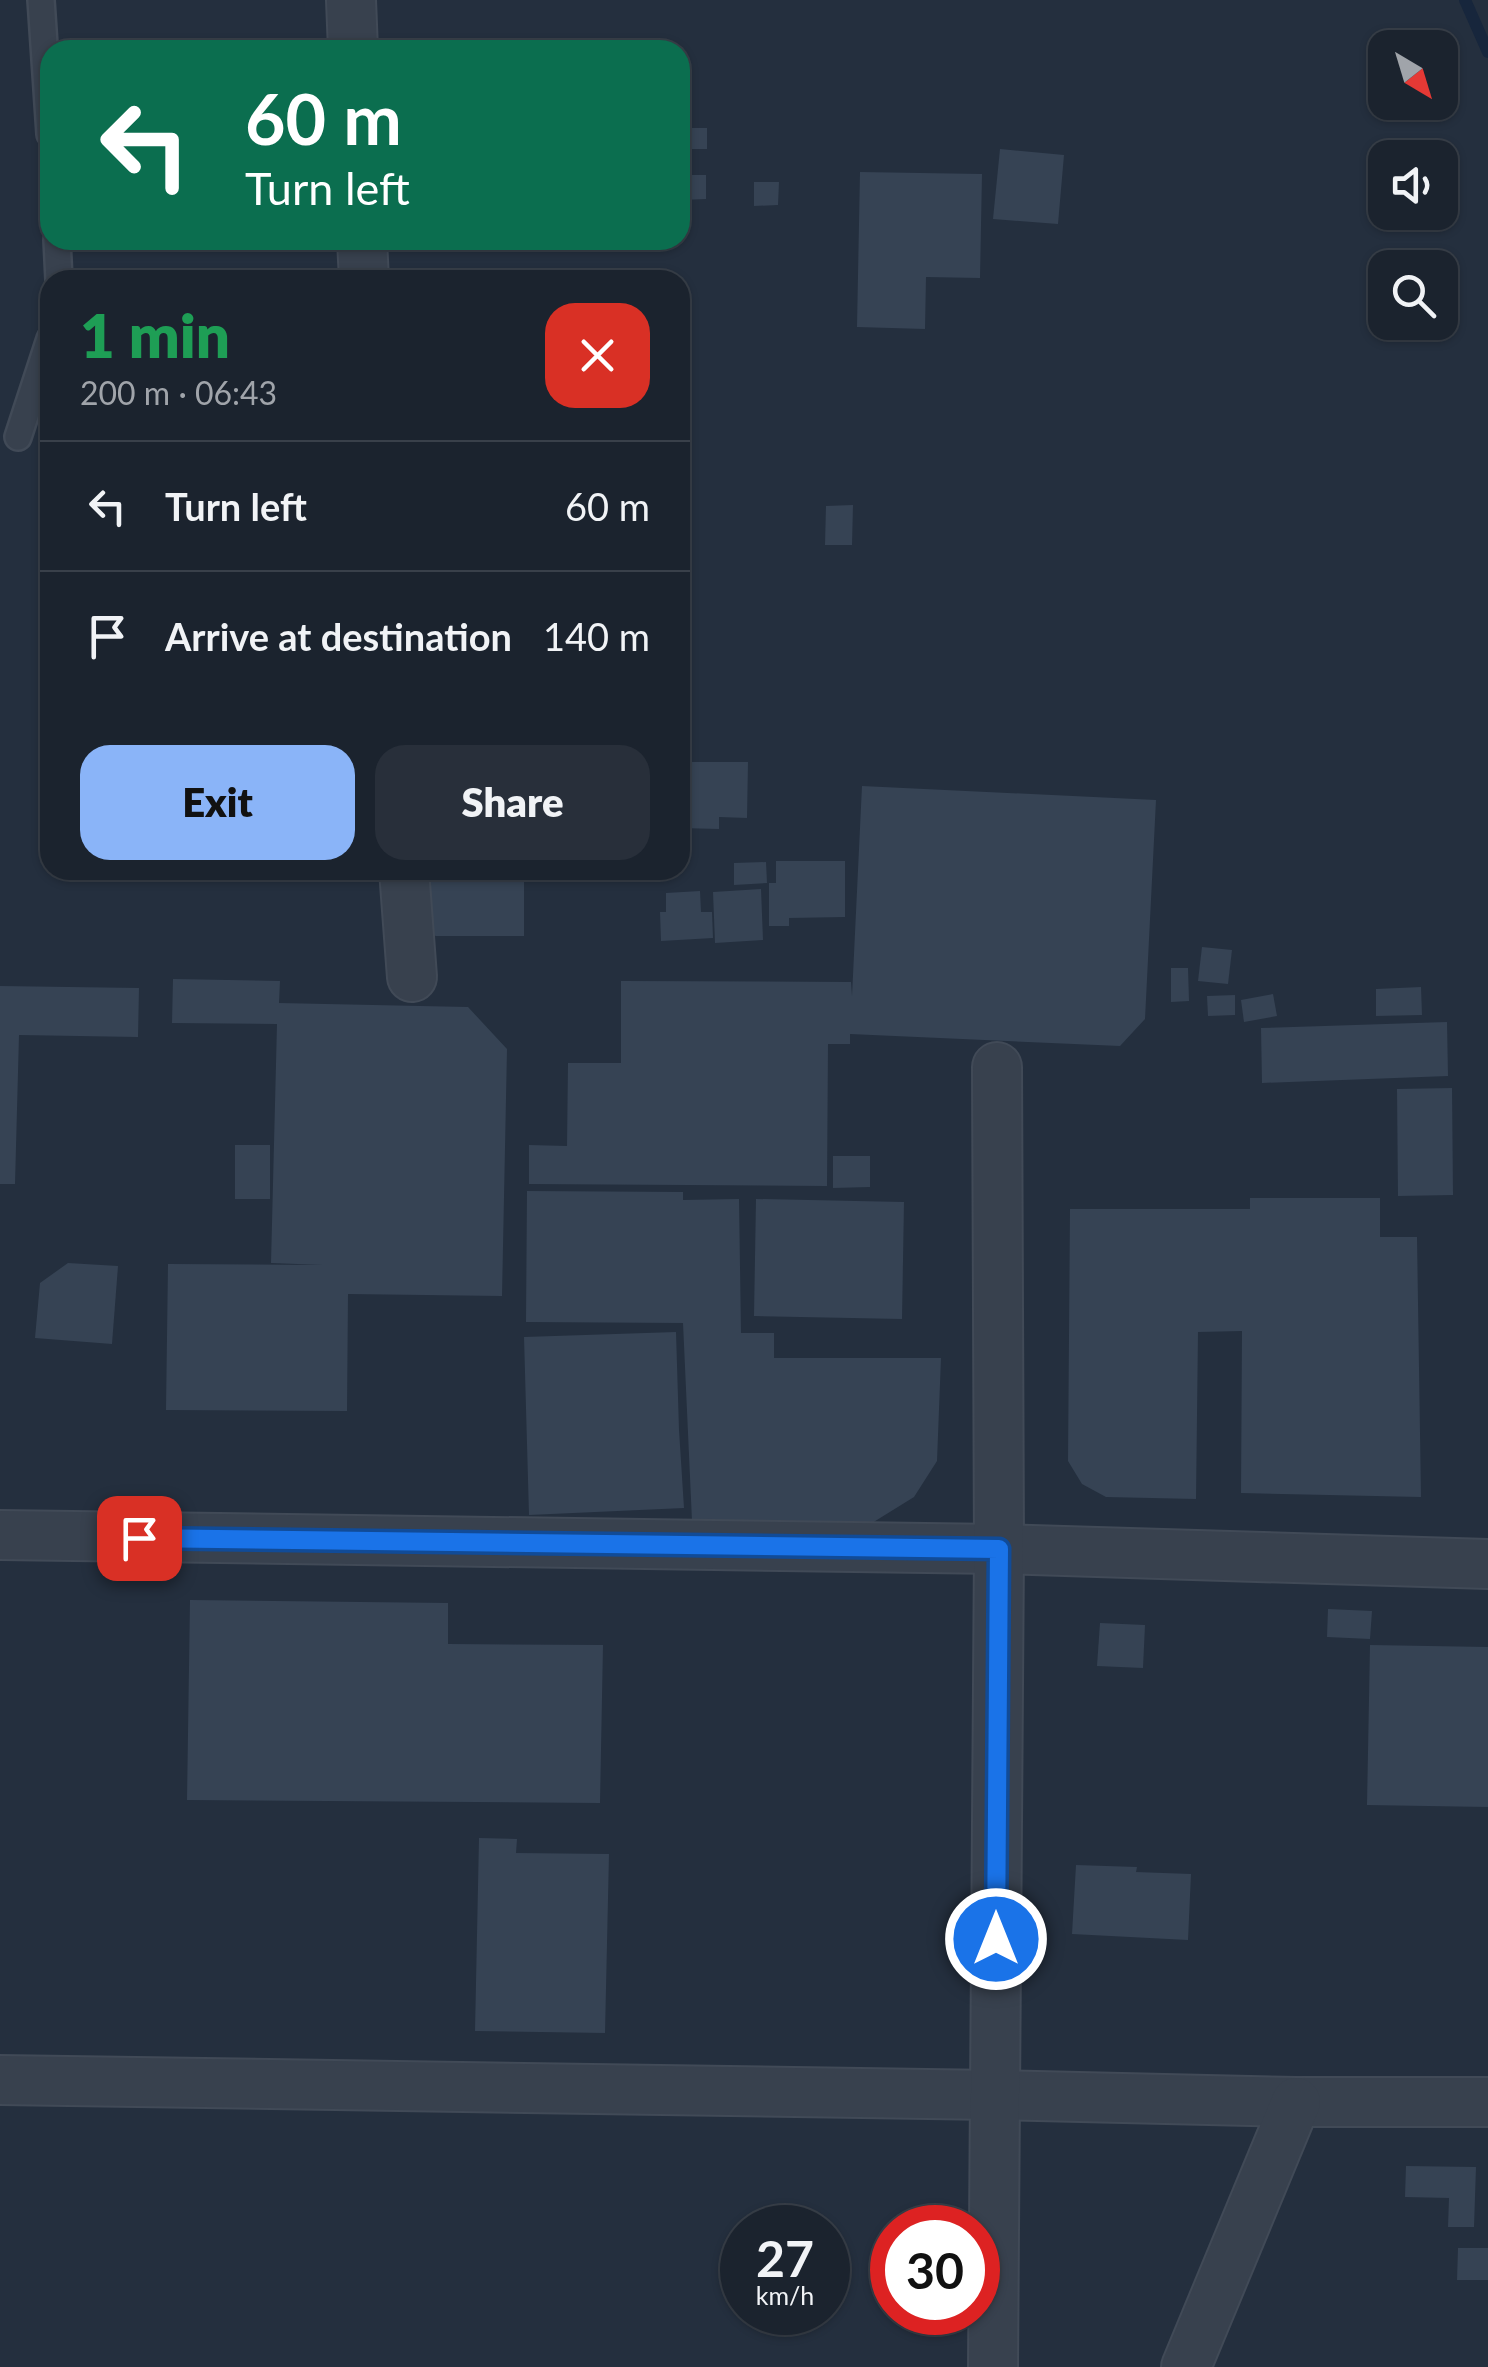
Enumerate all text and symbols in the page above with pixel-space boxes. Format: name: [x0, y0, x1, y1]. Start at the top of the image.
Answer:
north arrow: [1368, 30, 1458, 120]
map controls: [1368, 30, 1458, 340]
text: 60 m: [245, 76, 402, 160]
icon: left: [80, 80, 210, 210]
button: sound: [1368, 140, 1458, 230]
text: Turn left: [245, 161, 410, 215]
button: search: [1368, 250, 1458, 340]
text: 1 min: [80, 299, 230, 371]
button: close: [545, 303, 650, 408]
text: 200 m · 06:43: [80, 373, 277, 412]
icon: left: [80, 479, 135, 534]
text: Turn left: [165, 483, 307, 529]
text: 60 m: [565, 483, 650, 529]
icon: arrive: [80, 609, 135, 664]
text: Arrive at destination: [165, 613, 512, 659]
text: 140 m: [543, 613, 650, 659]
button: Exit: [80, 745, 355, 860]
button: Share: [375, 745, 650, 860]
pin: [97, 1496, 182, 1581]
icon: arrive: [112, 1511, 167, 1566]
position arrow: [944, 1887, 1048, 1991]
speed limit sign: 30: [870, 2205, 1000, 2335]
text: 27: [756, 2228, 814, 2288]
text: km/h: [756, 2280, 814, 2310]

